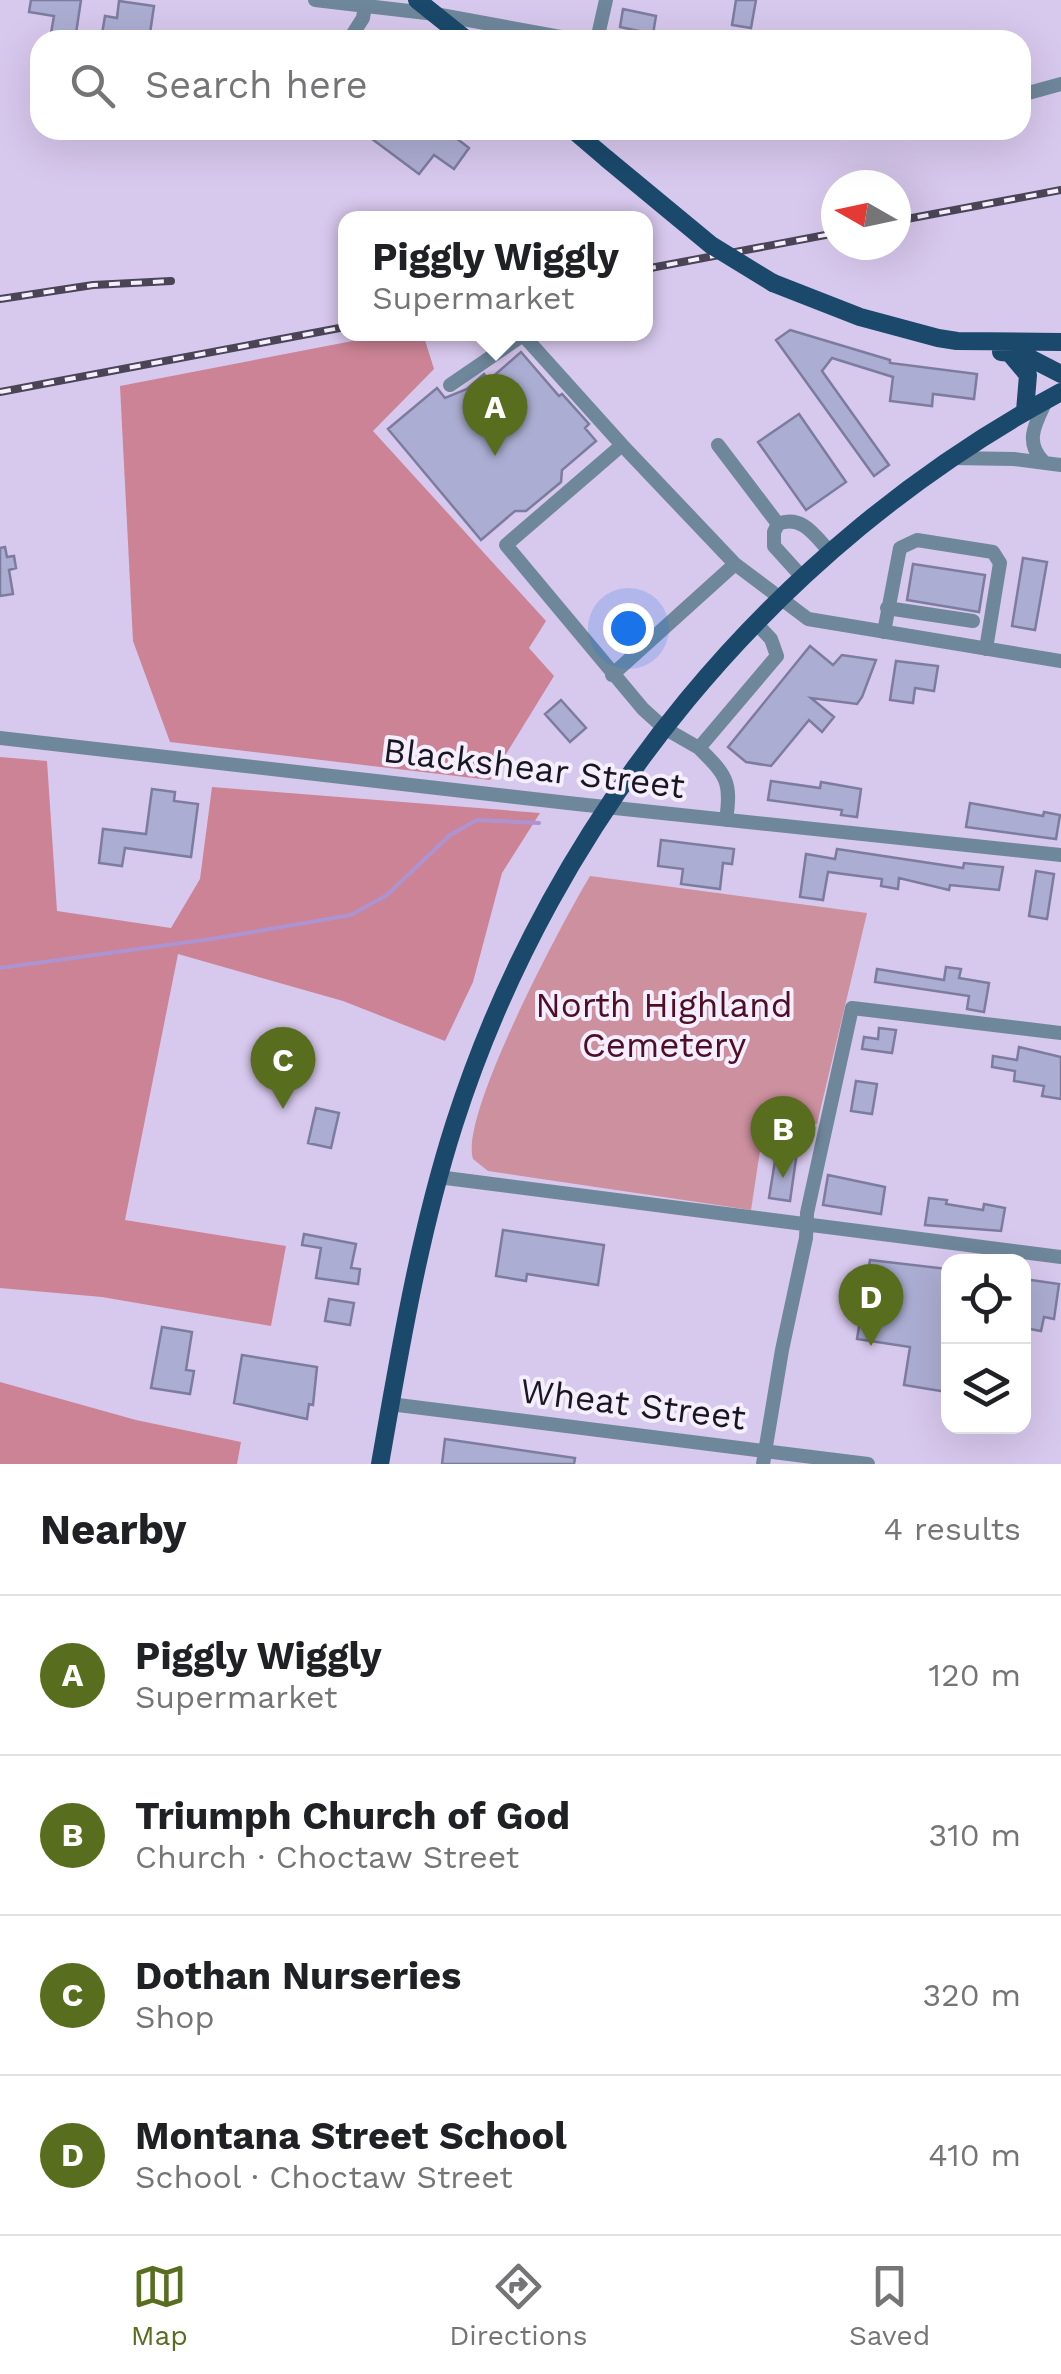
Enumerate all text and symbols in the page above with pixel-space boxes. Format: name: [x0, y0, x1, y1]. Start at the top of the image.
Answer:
search box: [30, 30, 1031, 140]
icon: search: [65, 58, 120, 113]
text: Search here: [145, 63, 368, 107]
north arrow: [821, 170, 911, 260]
popup: [338, 211, 653, 341]
text: Piggly Wiggly: [372, 235, 619, 279]
text: Supermarket: [372, 279, 575, 317]
pin: A: [462, 374, 528, 456]
your location: [603, 603, 654, 654]
street label: Blackshear Street: [381, 729, 687, 807]
park label: North Highland Cemetery: [535, 984, 793, 1066]
pin: C: [250, 1026, 316, 1109]
pin: B: [750, 1096, 816, 1178]
map controls: [941, 1254, 1031, 1434]
button: locate: [941, 1254, 1031, 1344]
pin: D: [838, 1264, 904, 1346]
button: layers: [941, 1344, 1031, 1434]
street label: Wheat Street: [518, 1369, 748, 1439]
text: Nearby: [40, 1505, 187, 1554]
text: 4 results: [883, 1510, 1021, 1548]
text: Piggly Wiggly: [135, 1634, 382, 1678]
text: A: [62, 1656, 83, 1694]
text: 120 m: [929, 1656, 1021, 1694]
text: Supermarket: [135, 1678, 337, 1716]
text: Triumph Church of God: [135, 1794, 570, 1838]
text: B: [62, 1816, 83, 1854]
text: 310 m: [929, 1816, 1021, 1854]
text: Church · Choctaw Street: [135, 1838, 519, 1876]
text: Dothan Nurseries: [135, 1954, 461, 1998]
text: C: [62, 1976, 83, 2014]
text: 320 m: [922, 1976, 1021, 2014]
text: Shop: [135, 1998, 215, 2036]
text: Montana Street School: [135, 2114, 567, 2158]
text: D: [61, 2136, 84, 2174]
text: 410 m: [928, 2136, 1021, 2174]
text: School · Choctaw Street: [135, 2158, 513, 2196]
tab: Map: [131, 2259, 188, 2352]
tab: Directions: [449, 2259, 588, 2352]
tab: Saved: [849, 2259, 930, 2352]

